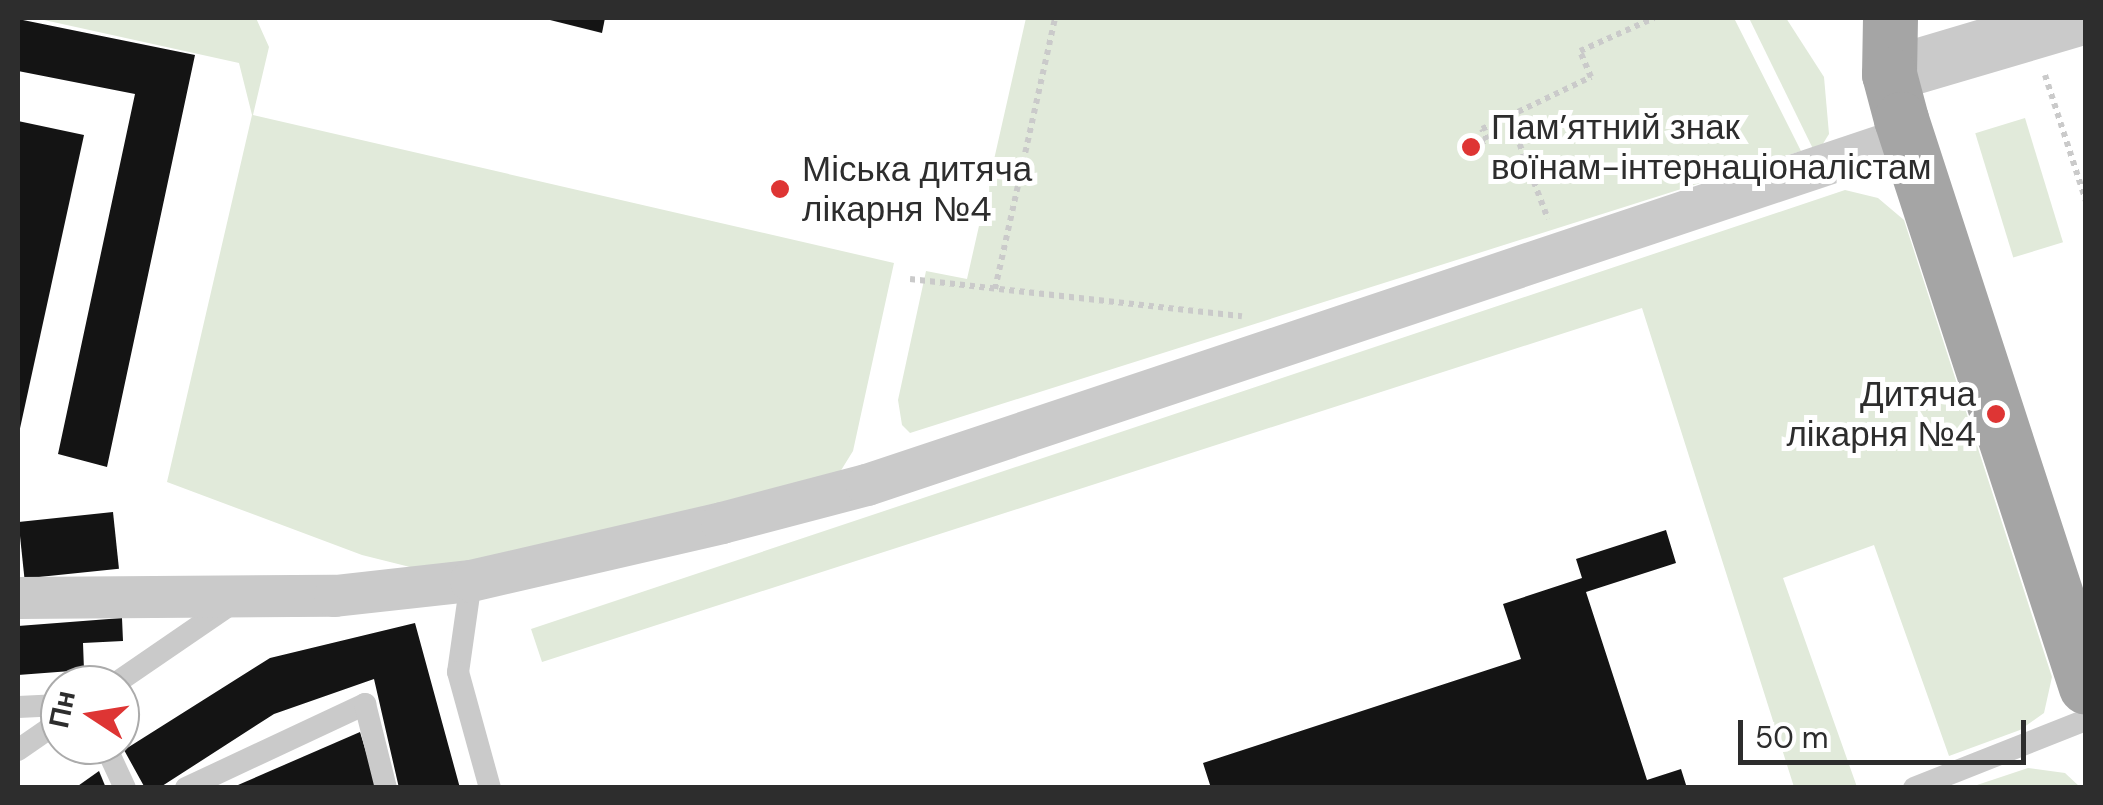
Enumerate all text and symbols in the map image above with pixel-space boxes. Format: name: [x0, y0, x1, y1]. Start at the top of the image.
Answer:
place label: Пам’ятний знак воїнам-інтернаціоналістам: [1491, 106, 1932, 188]
marker: Пам’ятний знак воїнам-інтернаціоналістам: [1460, 136, 1482, 158]
place label: Міська дитяча лікарня №4: [802, 148, 1032, 230]
marker: Міська дитяча лікарня №4: [767, 176, 793, 202]
place label: Дитяча лікарня №4: [1786, 373, 1976, 455]
marker: Дитяча лікарня №4: [1985, 403, 2007, 425]
north arrow: [40, 665, 140, 765]
text: Пн: [40, 687, 84, 731]
scale bar: [1743, 700, 2030, 762]
text: 50 m: [1755, 718, 1829, 757]

